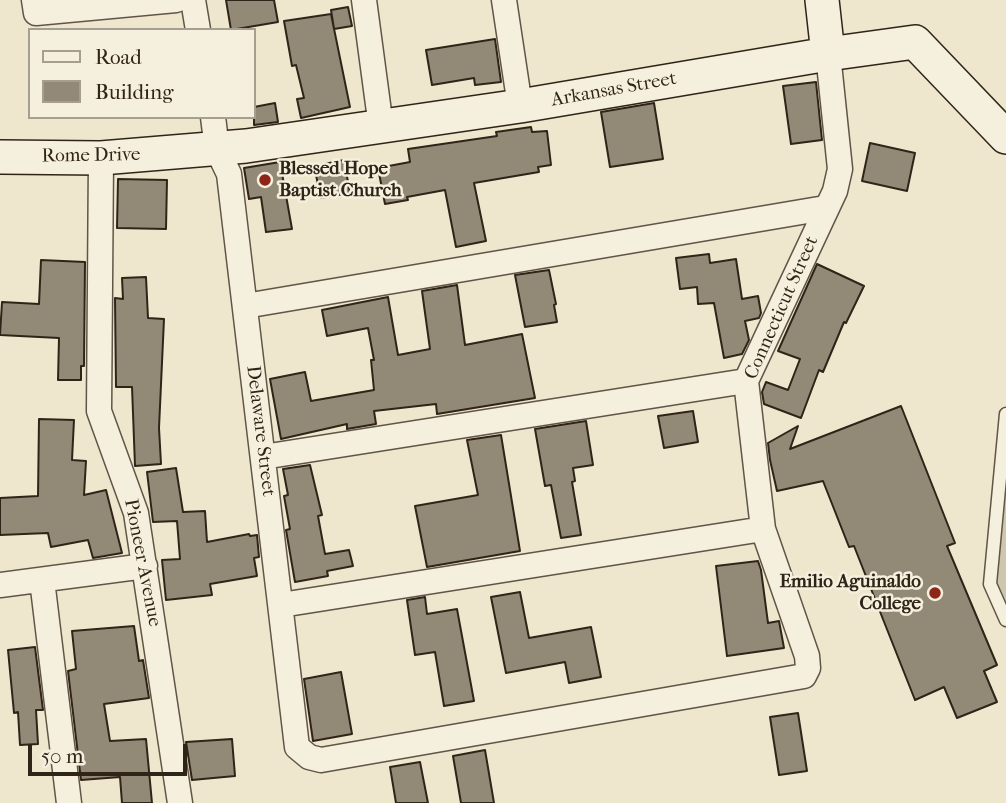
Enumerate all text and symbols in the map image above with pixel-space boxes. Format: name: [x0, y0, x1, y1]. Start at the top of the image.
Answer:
legend: [28, 28, 256, 119]
text: Road: [95, 45, 142, 69]
street label: Arkansas Street: [550, 68, 678, 112]
text: Building: [95, 80, 173, 104]
street label: Rome Drive: [41, 144, 141, 168]
place label: Blessed Hope Baptist Church: [279, 158, 402, 202]
marker: Blessed Hope Baptist Church: [257, 172, 273, 188]
street label: Connecticut Street: [740, 233, 824, 383]
street label: Delaware Street: [241, 364, 279, 498]
street label: Pioneer Avenue: [118, 497, 166, 629]
place label: Emilio Aguinaldo College: [779, 571, 921, 615]
marker: Emilio Aguinaldo College: [927, 585, 943, 601]
scale bar: [32, 730, 191, 774]
text: 50 m: [41, 744, 84, 768]

